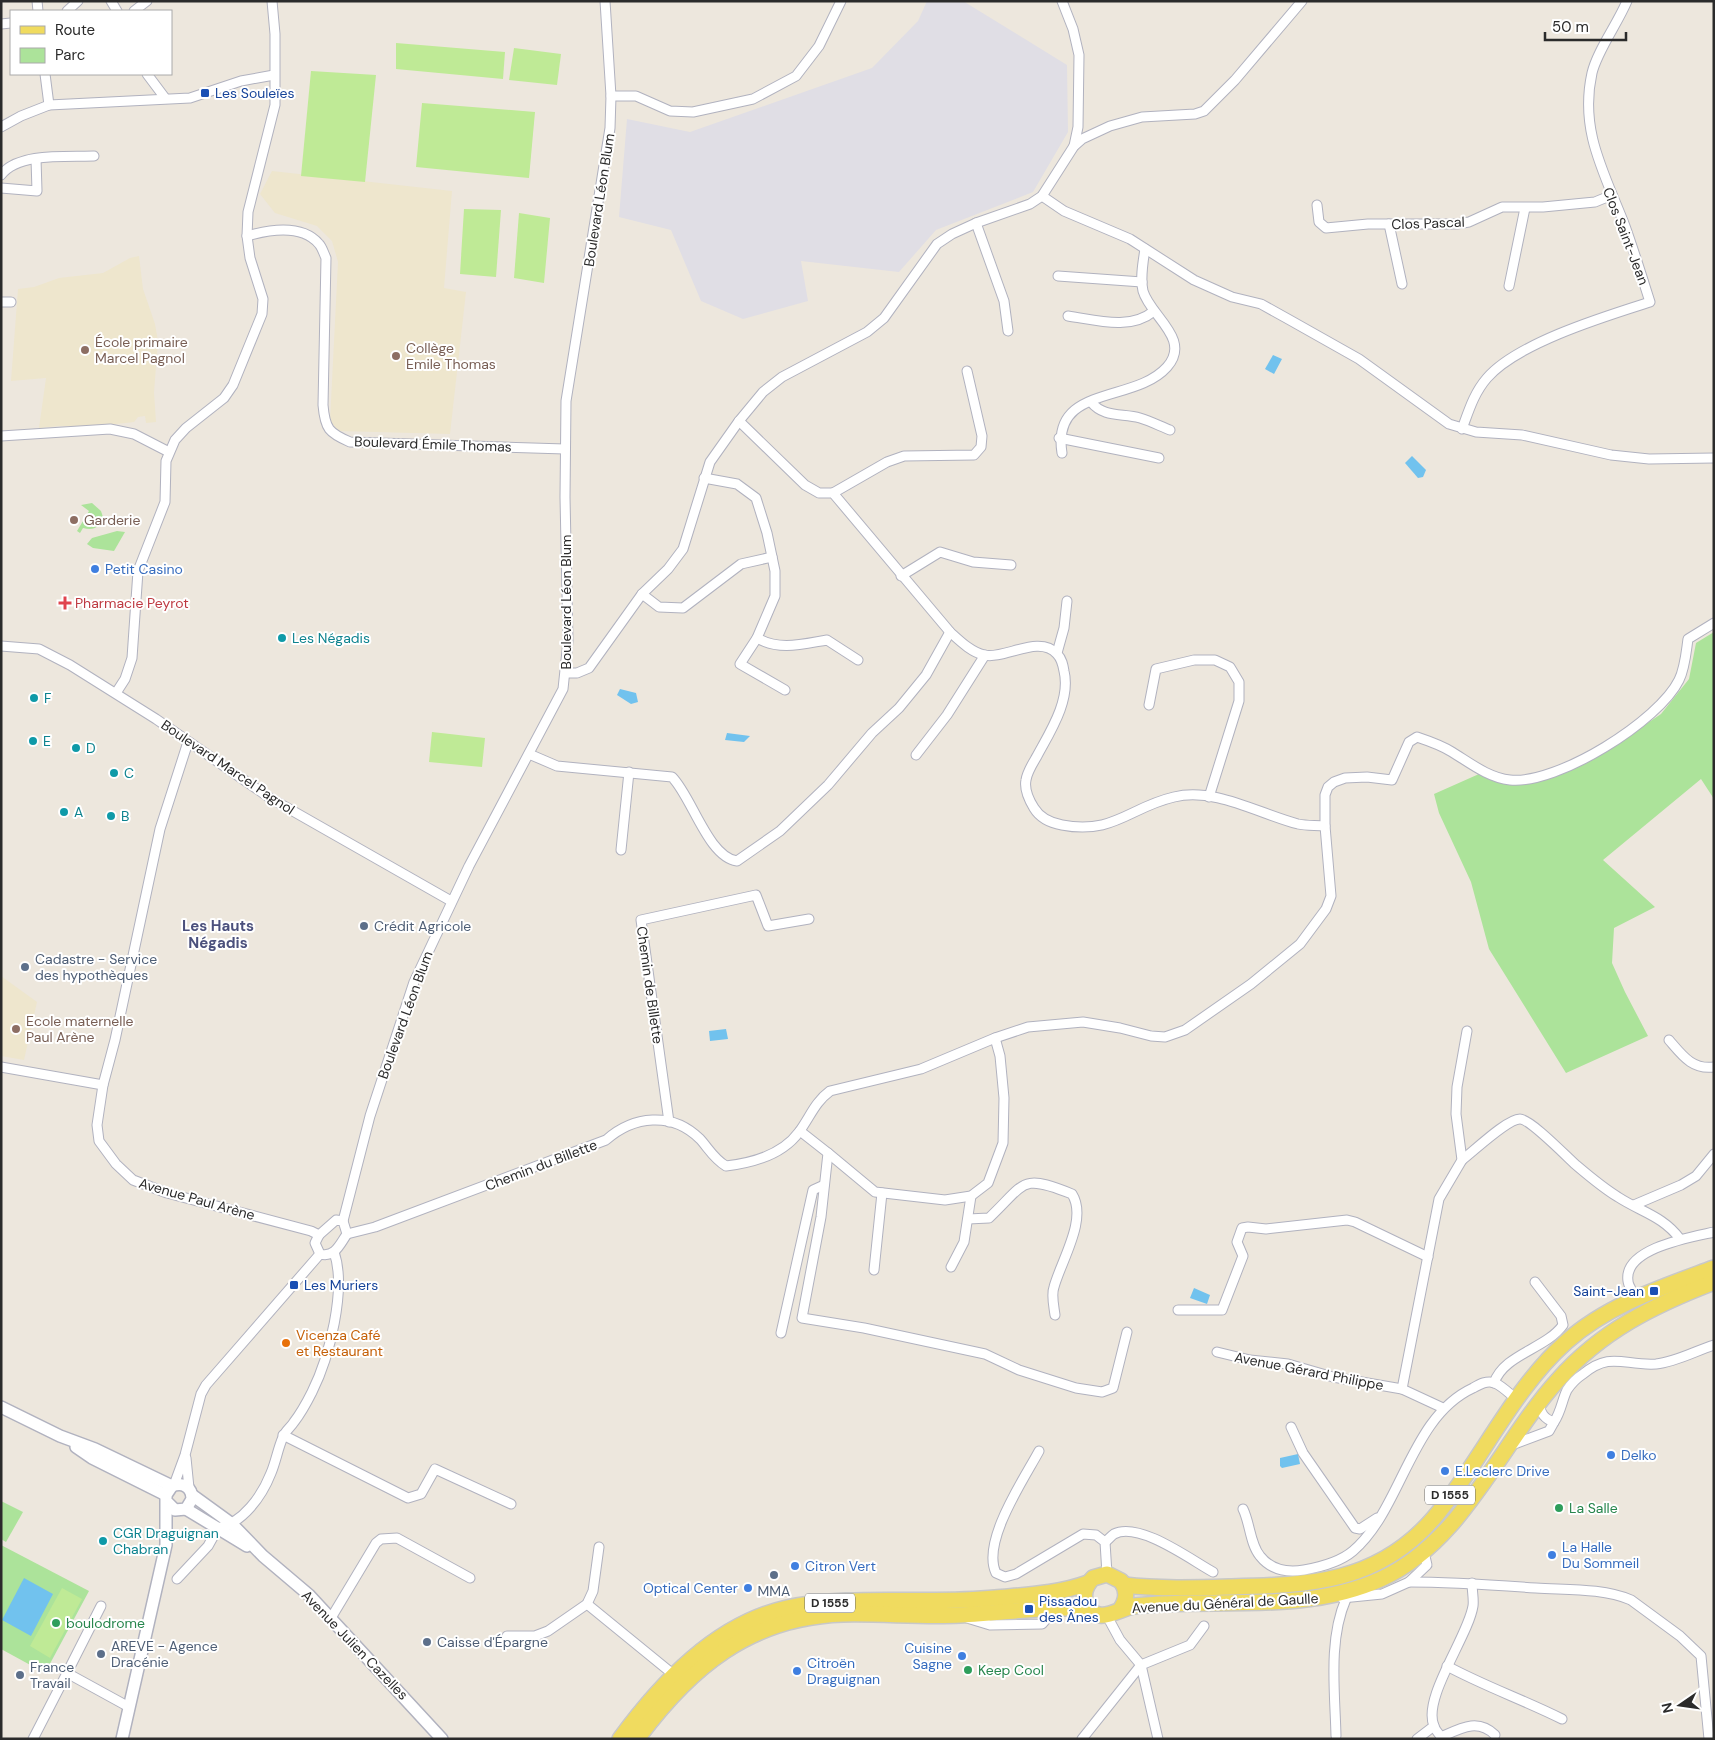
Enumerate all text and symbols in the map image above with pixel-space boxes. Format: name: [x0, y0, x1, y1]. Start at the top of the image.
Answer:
legend: [10, 10, 172, 75]
scale bar: [1545, 10, 1626, 42]
text: 50 m: [1552, 17, 1589, 37]
text: Route: [55, 20, 95, 40]
text: Parc: [55, 45, 85, 65]
place label: Les Souleïes: [215, 84, 294, 102]
marker: Les Souleïes: [199, 87, 211, 99]
street label: Boulevard Léon Blum: [580, 132, 618, 268]
street label: Clos Saint-Jean: [1599, 185, 1653, 287]
street label: Clos Pascal: [1391, 213, 1465, 233]
place label: École primaire Marcel Pagnol: [95, 333, 188, 367]
place label: Collège Emile Thomas: [406, 339, 496, 373]
marker: École primaire Marcel Pagnol: [79, 344, 91, 356]
marker: Collège Emile Thomas: [390, 350, 402, 362]
street label: Boulevard Émile Thomas: [354, 432, 512, 456]
place label: Garderie: [84, 511, 140, 529]
marker: Garderie: [68, 514, 80, 526]
street label: Boulevard Léon Blum: [557, 535, 575, 669]
place label: Petit Casino: [105, 560, 183, 578]
marker: Petit Casino: [89, 563, 101, 575]
place label: Pharmacie Peyrot: [75, 594, 189, 612]
marker: Pharmacie Peyrot: [59, 597, 71, 609]
place label: Les Négadis: [292, 629, 370, 647]
marker: Les Négadis: [276, 632, 288, 644]
place label: F: [44, 689, 52, 707]
marker: F: [28, 692, 40, 704]
street label: Boulevard Marcel Pagnol: [158, 716, 298, 818]
place label: E: [43, 732, 51, 750]
marker: E: [27, 735, 39, 747]
place label: D: [86, 739, 96, 757]
marker: D: [70, 742, 82, 754]
place label: C: [124, 764, 134, 782]
marker: C: [108, 767, 120, 779]
place label: A: [74, 803, 83, 821]
marker: A: [58, 806, 70, 818]
place label: B: [121, 807, 129, 825]
marker: B: [105, 810, 117, 822]
district label: Les Hauts Négadis: [182, 916, 254, 953]
place label: Crédit Agricole: [374, 917, 471, 935]
marker: Crédit Agricole: [358, 920, 370, 932]
street label: Chemin de Billette: [633, 925, 667, 1045]
street label: Boulevard Léon Blum: [373, 949, 437, 1081]
place label: Cadastre - Service des hypothèques: [35, 950, 157, 984]
marker: Cadastre - Service des hypothèques: [19, 961, 31, 973]
place label: Ecole maternelle Paul Arène: [26, 1012, 134, 1046]
marker: Ecole maternelle Paul Arène: [10, 1023, 22, 1035]
street label: Chemin du Billette: [482, 1135, 600, 1195]
street label: Avenue Paul Arène: [137, 1174, 257, 1224]
place label: Les Muriers: [304, 1276, 378, 1294]
marker: Les Muriers: [288, 1279, 300, 1291]
place label: Saint-Jean: [1573, 1282, 1644, 1300]
marker: Saint-Jean: [1648, 1285, 1660, 1297]
place label: Vicenza Café et Restaurant: [296, 1326, 383, 1360]
marker: Vicenza Café et Restaurant: [280, 1337, 292, 1349]
street label: Avenue Gérard Philippe: [1233, 1348, 1385, 1394]
place label: Delko: [1621, 1446, 1657, 1464]
marker: Delko: [1605, 1449, 1617, 1461]
place label: E.Leclerc Drive: [1455, 1462, 1550, 1480]
marker: E.Leclerc Drive: [1439, 1465, 1451, 1477]
road number: D 1555: [1425, 1486, 1475, 1504]
place label: La Salle: [1569, 1499, 1618, 1517]
marker: La Salle: [1553, 1502, 1565, 1514]
place label: CGR Draguignan Chabran: [113, 1524, 219, 1558]
marker: CGR Draguignan Chabran: [97, 1535, 109, 1547]
place label: La Halle Du Sommeil: [1562, 1538, 1639, 1572]
marker: La Halle Du Sommeil: [1546, 1549, 1558, 1561]
place label: Citron Vert: [805, 1557, 876, 1575]
marker: Citron Vert: [789, 1560, 801, 1572]
marker: MMA: [768, 1569, 780, 1581]
place label: Optical Center: [643, 1579, 738, 1597]
marker: Optical Center: [742, 1582, 754, 1594]
place label: MMA: [758, 1582, 790, 1600]
street label: Avenue Julien Cazelles: [298, 1586, 412, 1704]
street label: Avenue du Général de Gaulle: [1131, 1589, 1319, 1617]
place label: Pissadou des Ânes: [1039, 1592, 1099, 1626]
road number: D 1555: [805, 1594, 855, 1612]
marker: Pissadou des Ânes: [1023, 1603, 1035, 1615]
place label: boulodrome: [66, 1614, 145, 1632]
marker: boulodrome: [50, 1617, 62, 1629]
place label: Caisse d'Épargne: [437, 1633, 548, 1651]
marker: Caisse d'Épargne: [421, 1636, 433, 1648]
place label: AREVE - Agence Dracénie: [111, 1637, 218, 1671]
place label: Cuisine Sagne: [904, 1639, 952, 1673]
marker: AREVE - Agence Dracénie: [95, 1648, 107, 1660]
marker: Cuisine Sagne: [956, 1650, 968, 1662]
place label: Citroën Draguignan: [807, 1654, 880, 1688]
place label: France Travail: [30, 1658, 74, 1692]
place label: Keep Cool: [978, 1661, 1044, 1679]
marker: Keep Cool: [962, 1664, 974, 1676]
marker: Citroën Draguignan: [791, 1665, 803, 1677]
marker: France Travail: [14, 1669, 26, 1681]
north arrow: [1655, 1680, 1705, 1730]
text: N: [1657, 1701, 1677, 1715]

